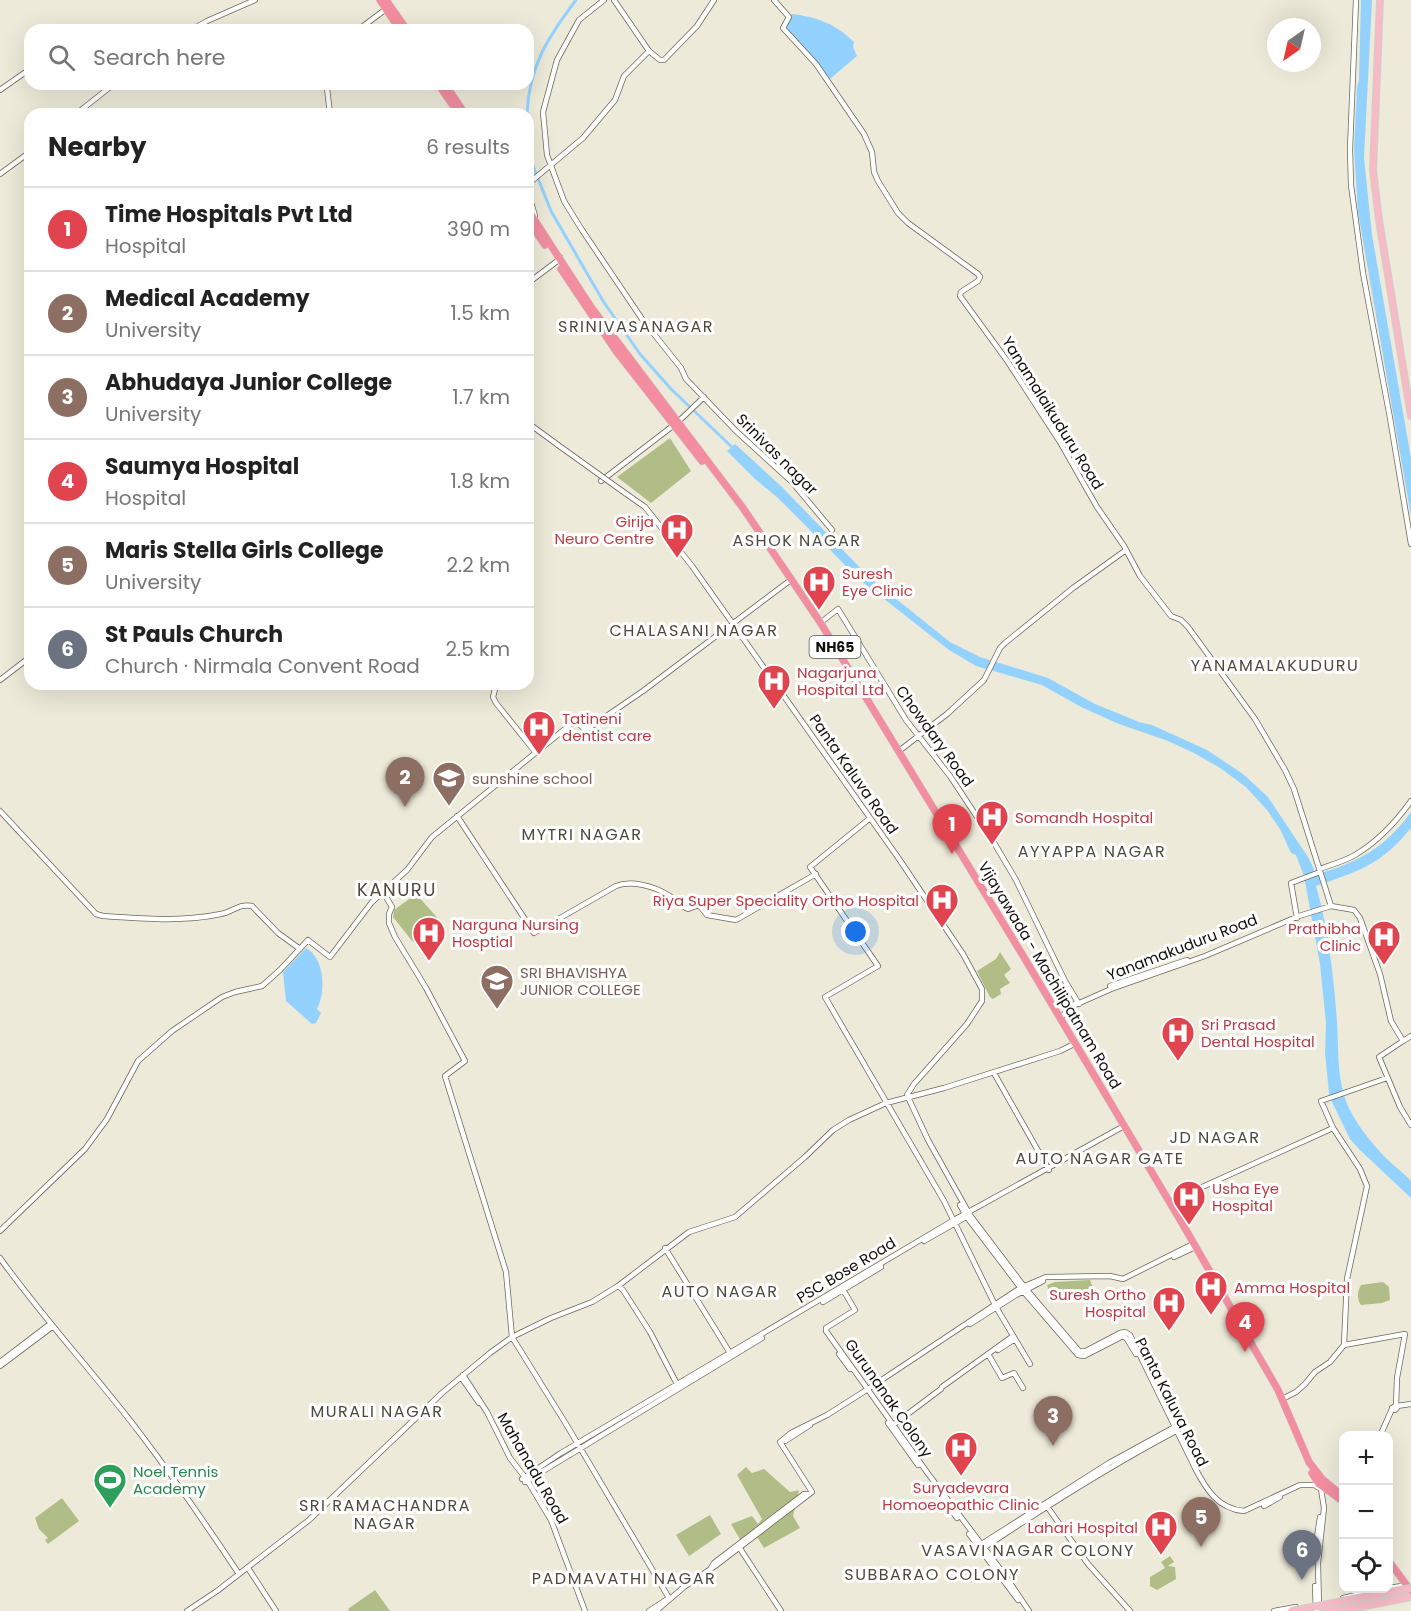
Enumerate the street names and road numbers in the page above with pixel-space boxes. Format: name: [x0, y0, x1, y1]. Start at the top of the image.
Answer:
street label: Yanamalaikuduru Road: [997, 332, 1109, 494]
street label: Srinivas nagar: [732, 409, 823, 500]
road number: NH65: [810, 636, 860, 658]
street label: Chowdary Road: [891, 681, 979, 791]
street label: Panta Kaluva Road: [805, 710, 903, 838]
street label: Vijayawada - Machilipatnam Road: [974, 857, 1126, 1093]
street label: Yanamakuduru Road: [1104, 909, 1260, 985]
street label: PSC Bose Road: [793, 1232, 899, 1308]
street label: Panta Kaluva Road: [1130, 1334, 1214, 1470]
street label: Gurunanak Colony: [840, 1335, 938, 1462]
street label: Mahanadu Road: [493, 1409, 573, 1527]

